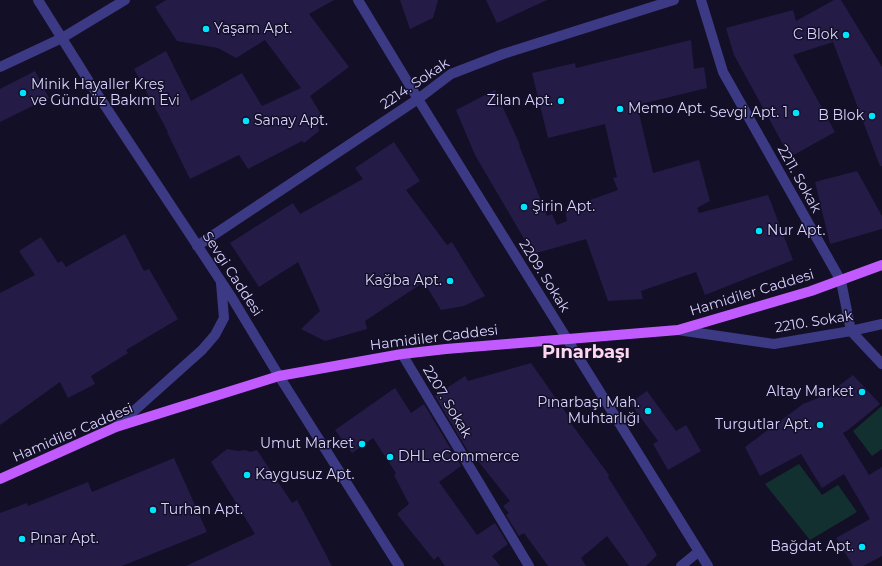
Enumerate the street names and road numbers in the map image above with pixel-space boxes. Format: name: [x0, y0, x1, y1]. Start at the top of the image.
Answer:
street label: 2214. Sokak: [377, 55, 453, 113]
street label: 2211. Sokak: [773, 142, 825, 216]
street label: Sevgi Caddesi: [198, 229, 266, 319]
street label: 2209. Sokak: [515, 237, 573, 315]
street label: Hamidiler Caddesi: [688, 266, 816, 320]
street label: 2210. Sokak: [774, 308, 854, 336]
street label: Hamidiler Caddesi: [369, 322, 499, 354]
street label: 2207. Sokak: [419, 363, 475, 441]
street label: Hamidiler Caddesi: [10, 400, 136, 466]

